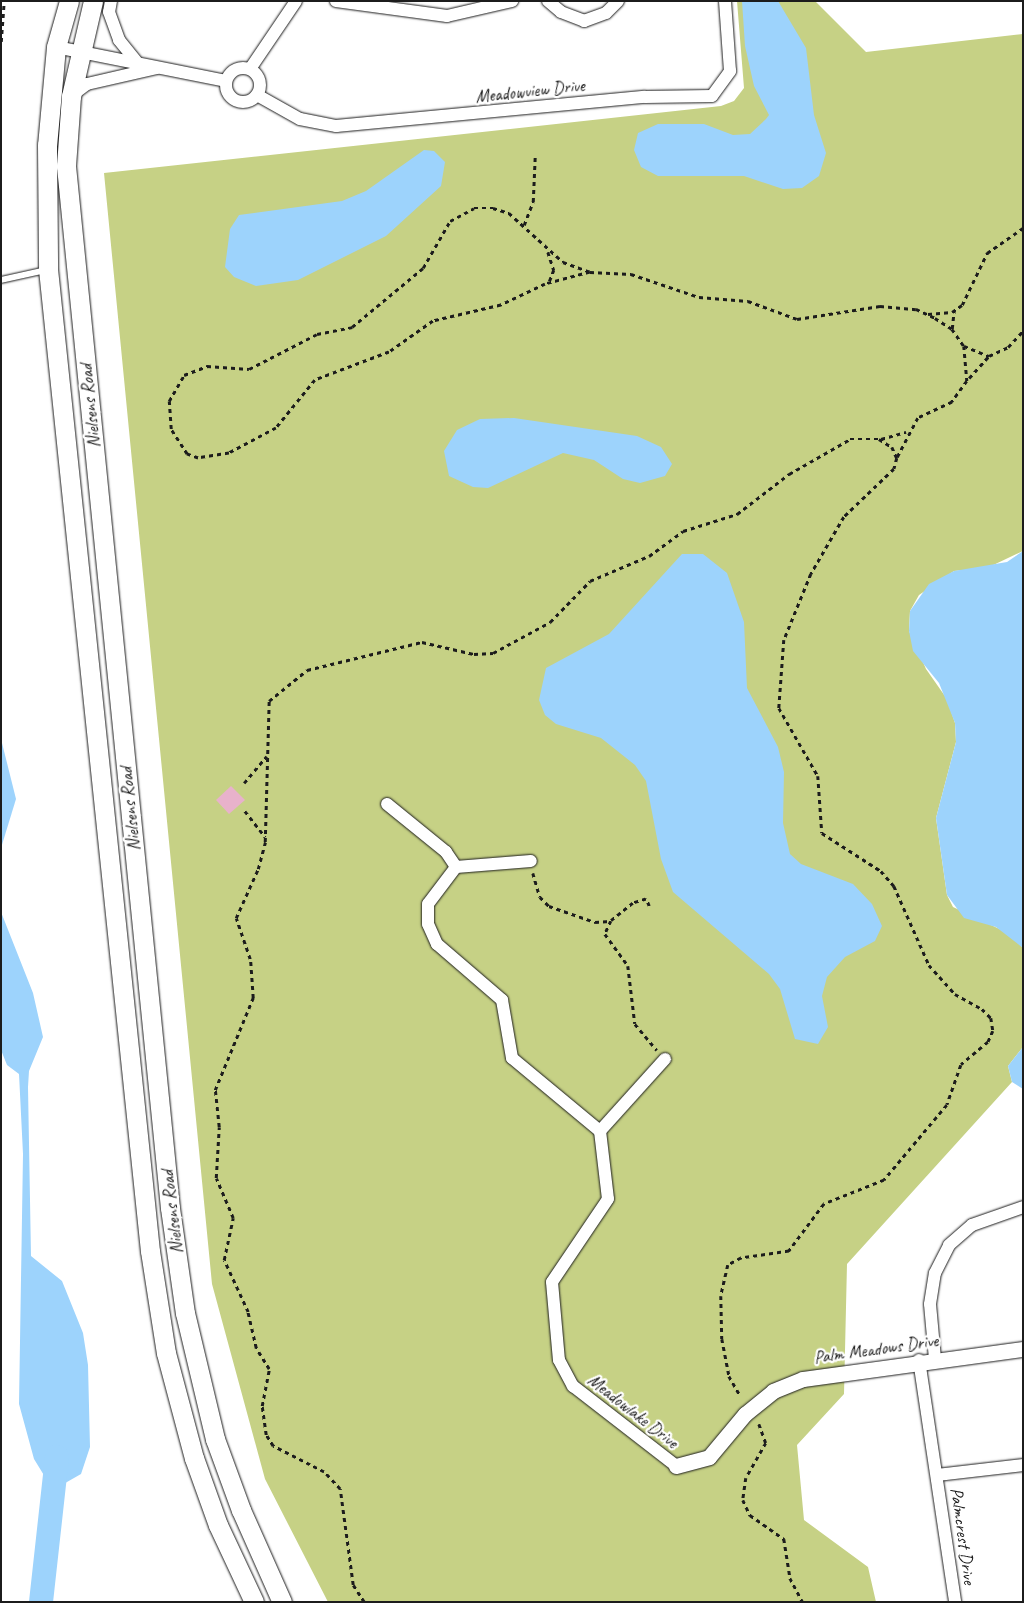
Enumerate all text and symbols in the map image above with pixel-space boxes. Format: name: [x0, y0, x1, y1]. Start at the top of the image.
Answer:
street label: Meadowview Drive: [474, 75, 586, 107]
street label: Nielsens Road: [75, 363, 105, 449]
street label: Nielsens Road: [115, 766, 145, 852]
street label: Nielsens Road: [156, 1169, 188, 1255]
street label: Palm Meadows Drive: [812, 1330, 940, 1368]
street label: Meadowlake Drive: [583, 1369, 683, 1453]
street label: Palmcrest Drive: [946, 1486, 980, 1586]

